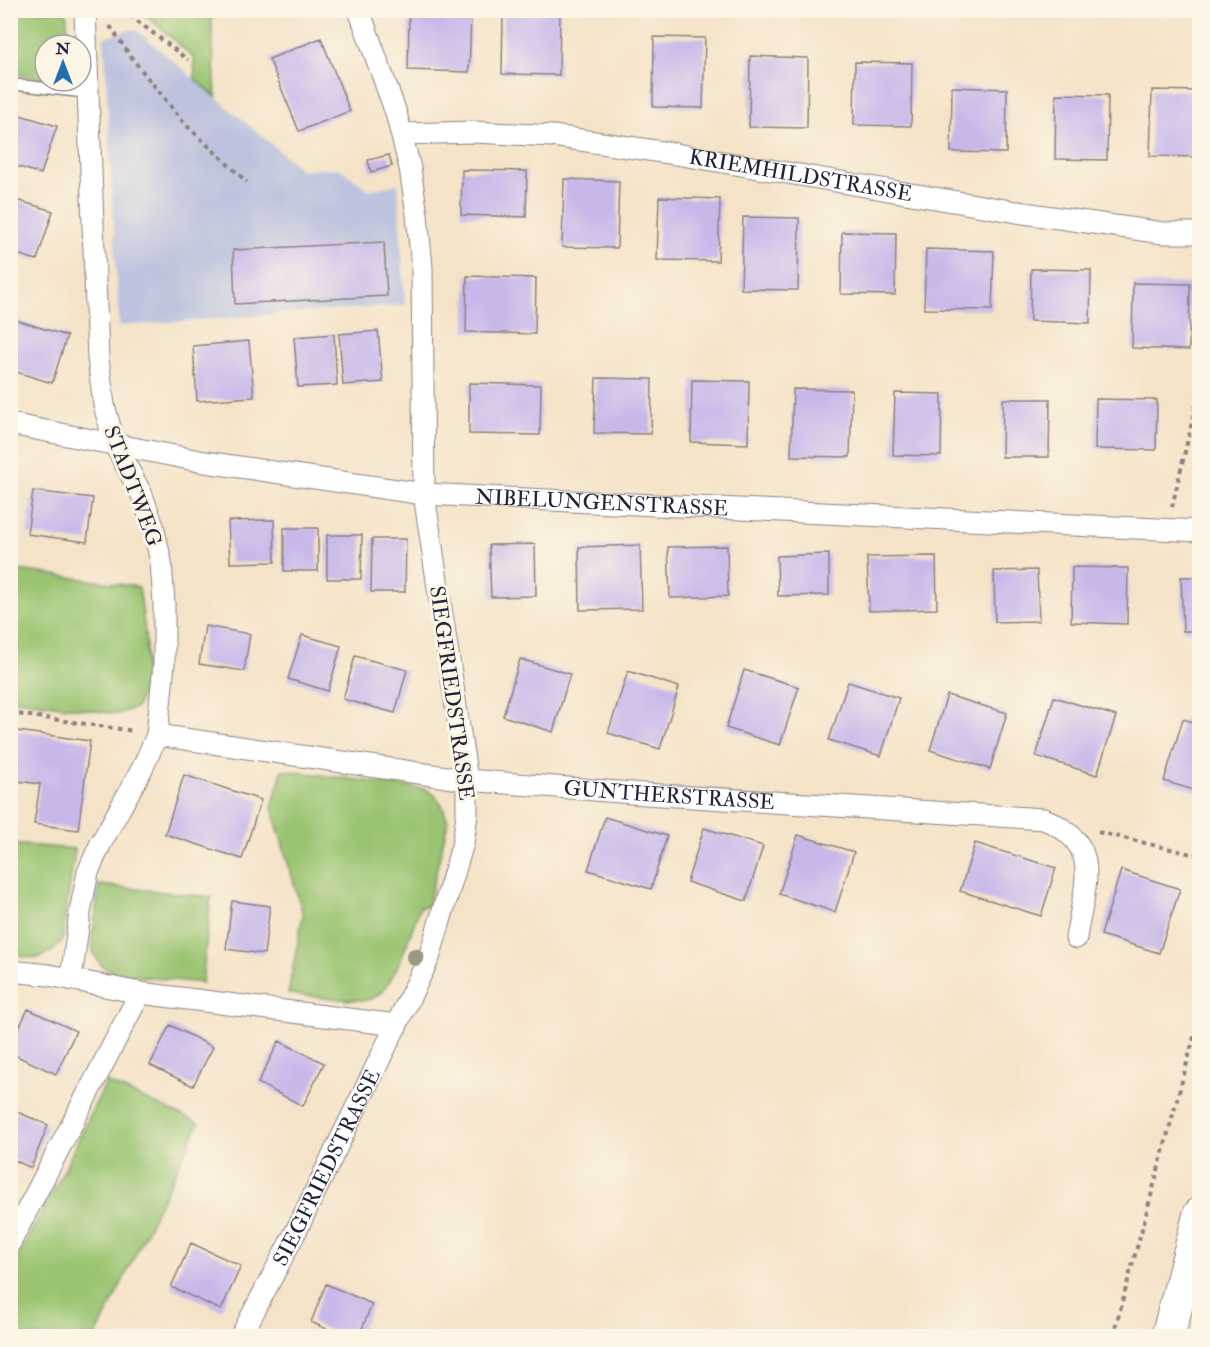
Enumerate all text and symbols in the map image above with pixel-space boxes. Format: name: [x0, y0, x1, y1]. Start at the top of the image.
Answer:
north arrow: [33, 33, 93, 93]
text: N: [55, 39, 71, 59]
street label: KRIEMHILDSTRASSE: [687, 143, 914, 208]
street label: STADTWEG: [97, 422, 168, 550]
street label: NIBELUNGENSTRASSE: [475, 483, 729, 522]
street label: SIEGFRIEDSTRASSE: [423, 584, 480, 802]
street label: GUNTHERSTRASSE: [563, 775, 775, 816]
street label: SIEGFRIEDSTRASSE: [267, 1065, 387, 1271]

